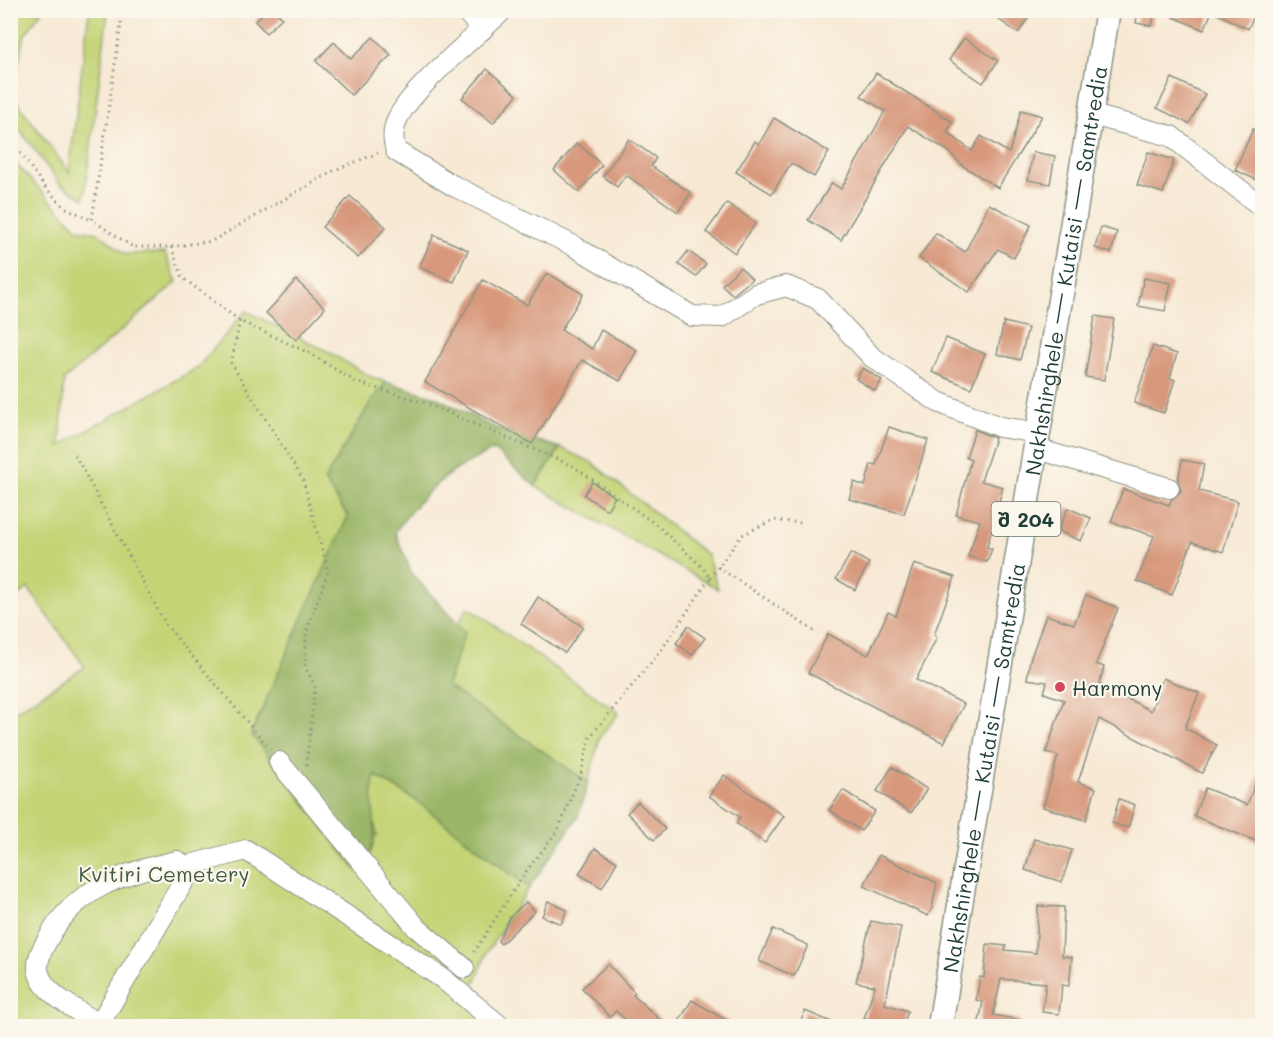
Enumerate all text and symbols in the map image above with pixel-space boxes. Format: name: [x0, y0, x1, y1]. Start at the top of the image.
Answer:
street label: Nakhshirghele — Kutaisi — Samtredia: [1018, 63, 1112, 477]
road number: შ 204: [992, 502, 1060, 536]
street label: Nakhshirghele — Kutaisi — Samtredia: [936, 561, 1030, 974]
place label: Harmony: [1072, 674, 1162, 701]
marker: Harmony: [1053, 680, 1067, 694]
park label: Kvitiri Cemetery: [78, 860, 250, 887]

